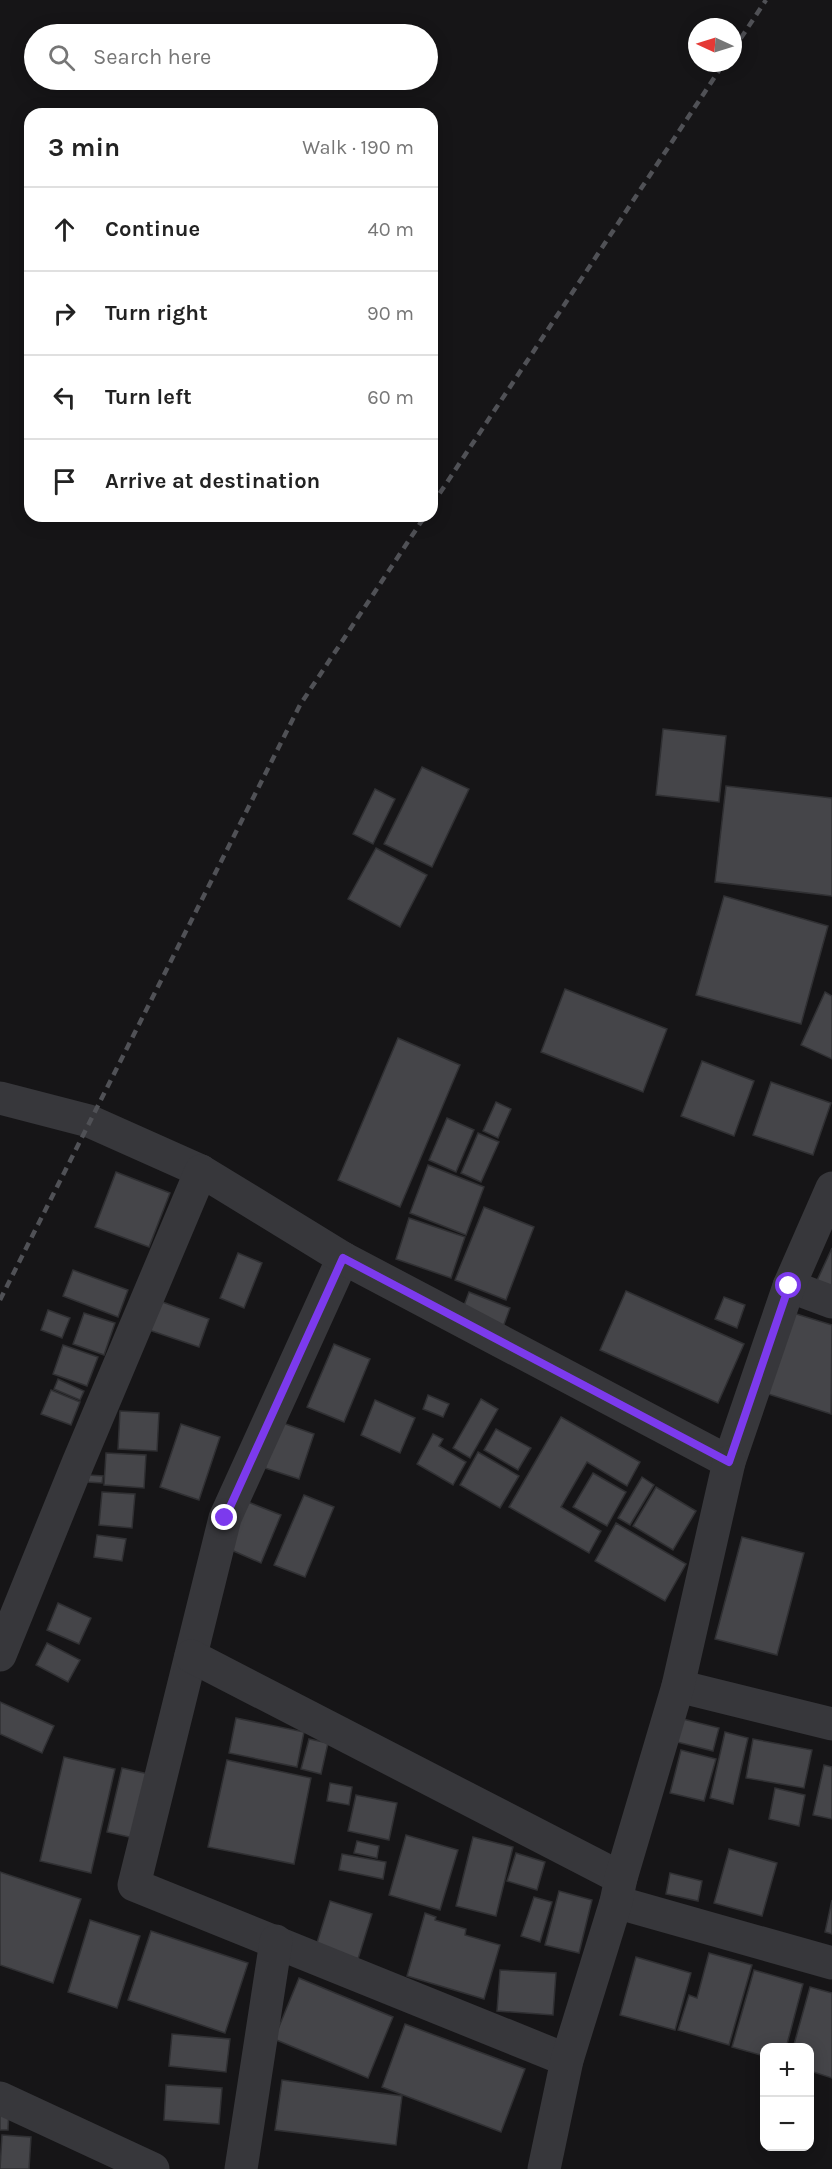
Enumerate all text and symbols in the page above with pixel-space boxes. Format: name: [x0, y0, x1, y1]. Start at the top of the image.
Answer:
north arrow: [688, 18, 742, 72]
search box: [24, 24, 438, 90]
icon: search: [45, 41, 78, 74]
text: Search here: [93, 44, 211, 70]
text: 3 min: [48, 132, 120, 163]
text: Walk · 190 m: [302, 136, 414, 159]
icon: ahead: [48, 213, 81, 246]
text: Continue: [105, 216, 200, 242]
text: 40 m: [368, 218, 414, 241]
icon: right: [48, 297, 81, 330]
text: Turn right: [105, 300, 208, 326]
text: 90 m: [367, 302, 414, 325]
icon: left: [48, 381, 81, 414]
text: Turn left: [105, 384, 192, 410]
text: 60 m: [367, 386, 414, 409]
icon: arrive: [48, 465, 81, 498]
text: Arrive at destination: [105, 468, 320, 494]
route start: [775, 1272, 801, 1298]
route end: [211, 1504, 237, 1530]
map controls: [760, 2043, 814, 2151]
button: +: [760, 2043, 814, 2097]
button: −: [760, 2097, 814, 2151]

